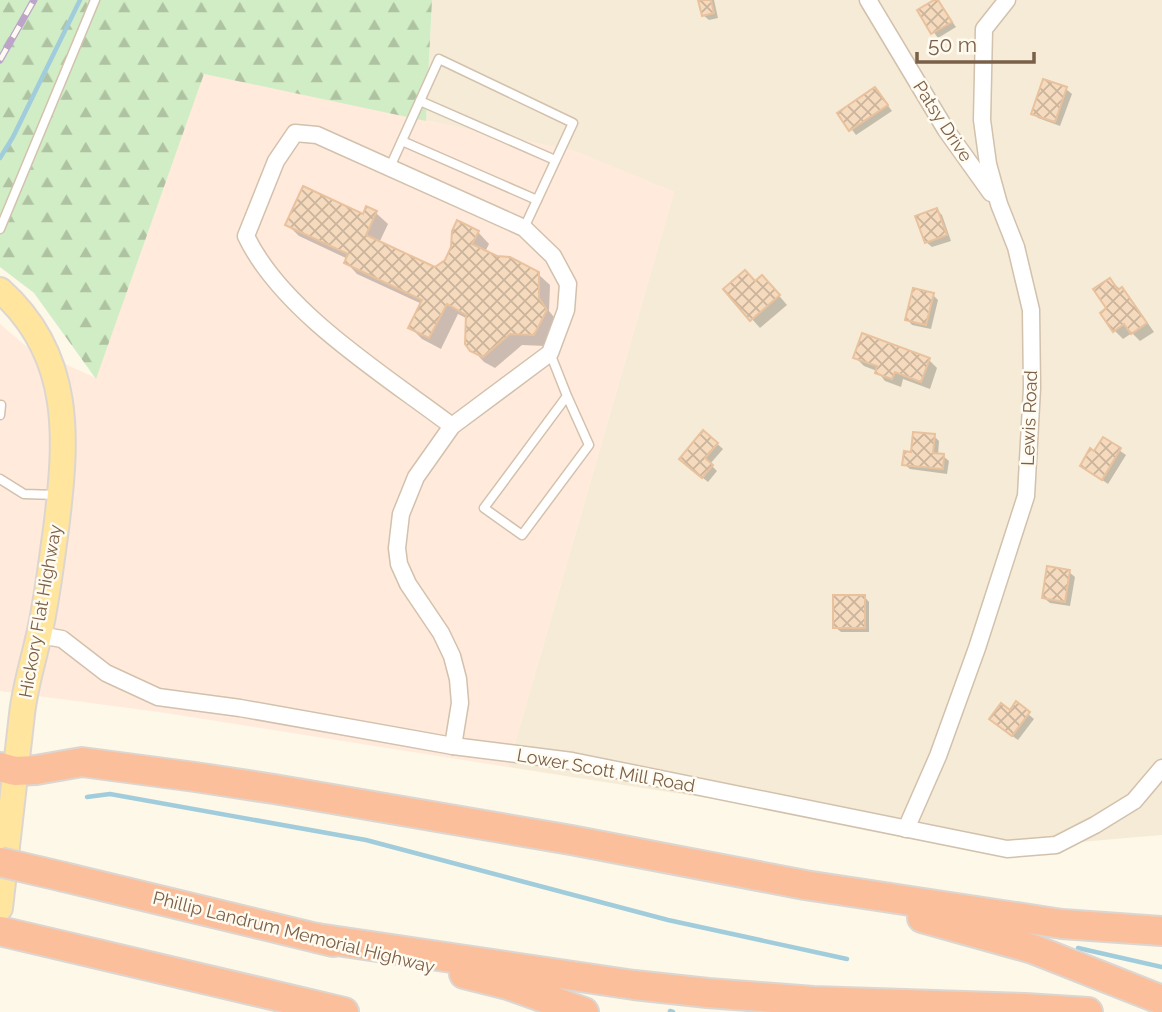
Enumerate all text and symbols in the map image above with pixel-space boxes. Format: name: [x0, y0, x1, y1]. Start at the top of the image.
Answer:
scale bar: [917, 21, 1034, 65]
text: 50 m: [928, 32, 977, 57]
street label: Patsy Drive: [909, 77, 977, 166]
street label: Lewis Road: [1017, 370, 1041, 466]
street label: Hickory Flat Highway: [14, 523, 66, 699]
street label: Lower Scott Mill Road: [515, 744, 697, 796]
street label: Phillip Landrum Memorial Highway: [151, 887, 437, 977]

